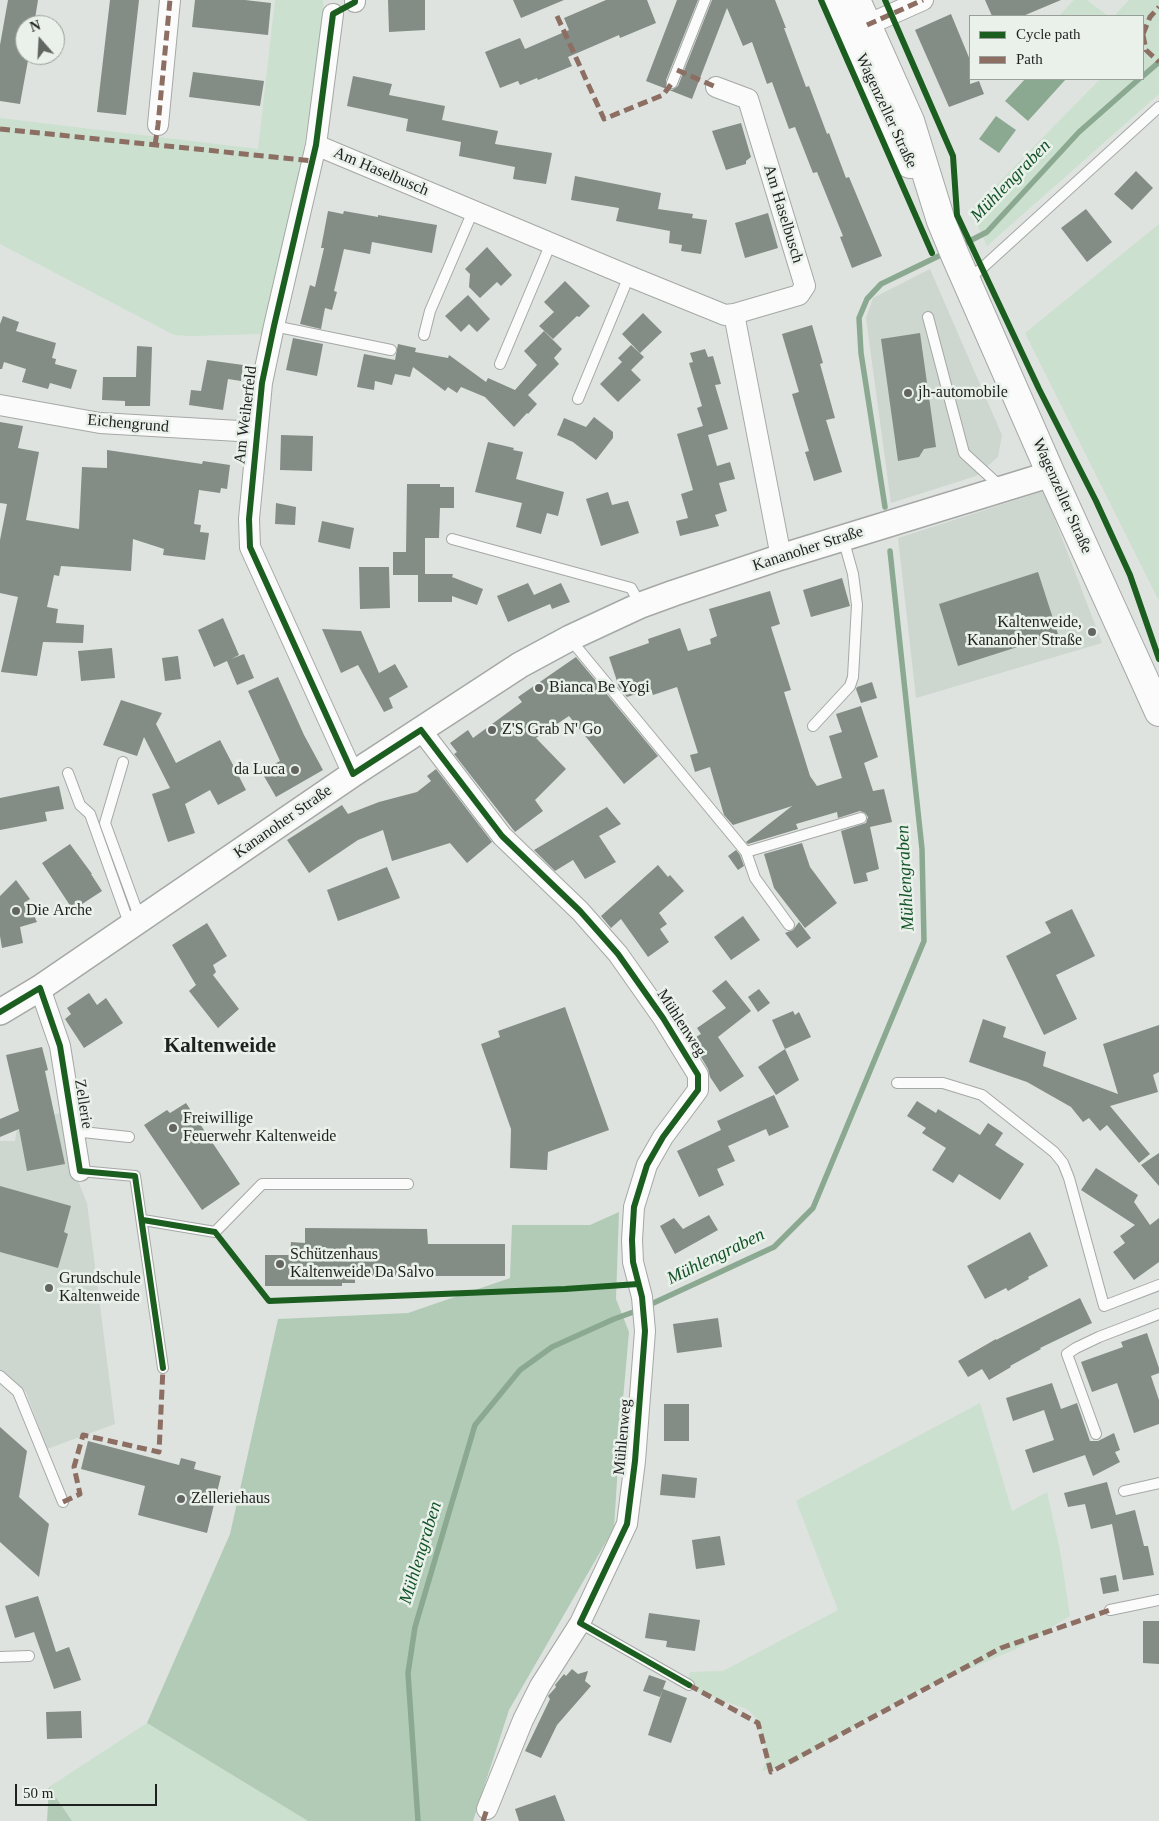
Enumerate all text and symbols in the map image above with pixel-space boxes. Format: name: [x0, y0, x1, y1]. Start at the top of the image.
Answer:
north arrow: [15, 15, 65, 65]
legend: [969, 15, 1144, 80]
text: N: [28, 18, 43, 35]
text: Cycle path: [1016, 26, 1081, 42]
street label: Wagenzeller Straße: [851, 51, 921, 171]
text: Path: [1016, 51, 1043, 67]
water label: Mühlengraben: [966, 135, 1056, 227]
street label: Am Haselbusch: [330, 143, 432, 201]
street label: Am Haselbusch: [759, 163, 807, 265]
street label: Am Weiherfeld: [230, 365, 262, 465]
place label: jh-automobile: [918, 383, 1008, 403]
marker: jh-automobile: [902, 387, 914, 399]
street label: Eichengrund: [86, 411, 170, 437]
street label: Wagenzeller Straße: [1028, 435, 1096, 557]
street label: Kananoher Straße: [750, 522, 866, 576]
place label: Kaltenweide, Kananoher Straße: [967, 613, 1082, 651]
marker: Kaltenweide, Kananoher Straße: [1086, 626, 1098, 638]
place label: Bianca Be Yogi: [549, 678, 650, 698]
marker: Bianca Be Yogi: [533, 682, 545, 694]
place label: Z'S Grab N' Go: [502, 720, 602, 740]
marker: Z'S Grab N' Go: [486, 724, 498, 736]
place label: da Luca: [234, 760, 285, 780]
marker: da Luca: [289, 764, 301, 776]
street label: Kananoher Straße: [230, 781, 336, 863]
water label: Mühlengraben: [892, 825, 920, 931]
place label: Die Arche: [26, 901, 92, 921]
marker: Die Arche: [10, 905, 22, 917]
street label: Mühlenweg: [652, 986, 710, 1060]
district label: Kaltenweide: [164, 1034, 276, 1060]
street label: Zellerie: [70, 1078, 96, 1130]
place label: Freiwillige Feuerwehr Kaltenweide: [183, 1109, 336, 1147]
marker: Freiwillige Feuerwehr Kaltenweide: [167, 1122, 179, 1134]
water label: Mühlengraben: [664, 1224, 768, 1290]
place label: Schützenhaus Kaltenweide Da Salvo: [290, 1245, 434, 1283]
marker: Schützenhaus Kaltenweide Da Salvo: [274, 1258, 286, 1270]
place label: Grundschule Kaltenweide: [59, 1269, 141, 1307]
marker: Grundschule Kaltenweide: [43, 1282, 55, 1294]
street label: Mühlenweg: [610, 1398, 636, 1476]
place label: Zelleriehaus: [191, 1489, 270, 1509]
marker: Zelleriehaus: [175, 1493, 187, 1505]
water label: Mühlengraben: [395, 1499, 447, 1607]
scale bar: [18, 1774, 160, 1806]
text: 50 m: [23, 1785, 53, 1801]

